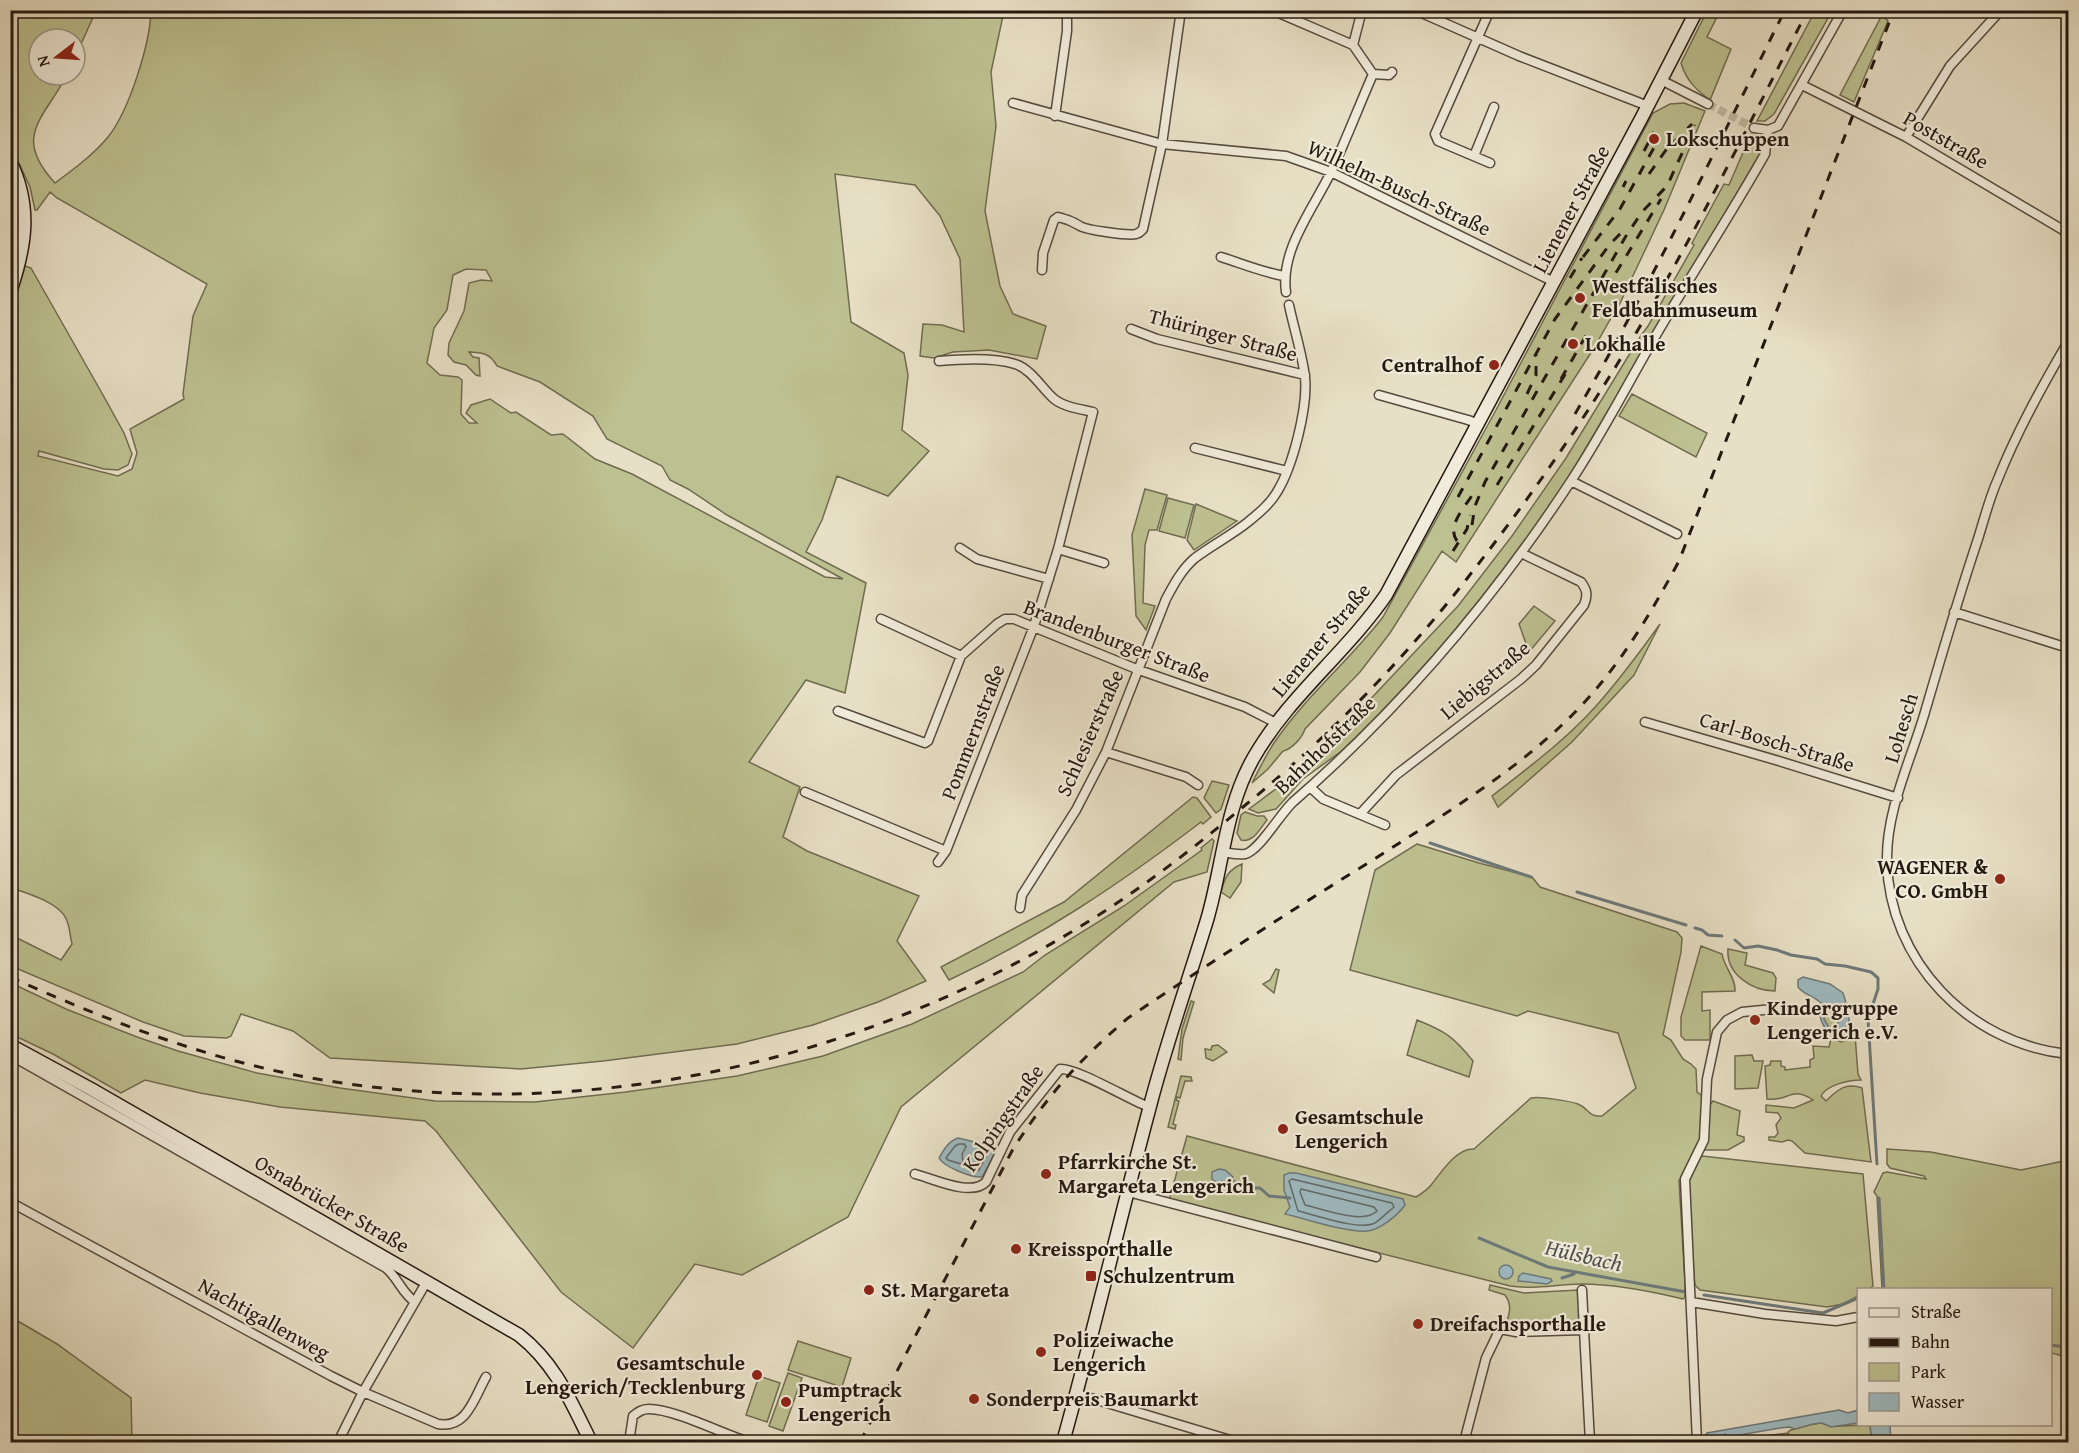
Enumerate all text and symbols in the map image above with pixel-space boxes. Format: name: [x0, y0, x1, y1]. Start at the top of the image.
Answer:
north arrow: [27, 27, 87, 87]
text: N: [30, 52, 56, 70]
street label: Poststraße: [1898, 103, 1995, 177]
place label: Lokschuppen: [1666, 123, 1790, 154]
street label: Wilhelm-Busch-Straße: [1302, 131, 1496, 244]
marker: Lokschuppen: [1647, 132, 1661, 146]
street label: Lienener Straße: [1524, 139, 1617, 278]
place label: Westfälisches Feldbahnmuseum: [1592, 270, 1757, 325]
marker: Westfälisches Feldbahnmuseum: [1573, 291, 1587, 305]
street label: Thüringer Straße: [1145, 300, 1301, 369]
place label: Lokhalle: [1585, 328, 1666, 359]
marker: Lokhalle: [1566, 337, 1580, 351]
place label: Centralhof: [1382, 349, 1485, 380]
marker: Centralhof: [1487, 358, 1501, 372]
street label: Lienener Straße: [1264, 576, 1378, 704]
street label: Brandenburger Straße: [1019, 591, 1215, 690]
street label: Liebigstraße: [1433, 632, 1537, 727]
street label: Pommernstraße: [932, 659, 1013, 804]
street label: Schlesierstraße: [1048, 664, 1131, 801]
street label: Bahnhofstraße: [1267, 688, 1383, 801]
street label: Lohesch: [1875, 689, 1926, 767]
street label: Carl-Bosch-Straße: [1696, 703, 1858, 780]
place label: WAGENER & CO. GmbH: [1877, 851, 1988, 906]
marker: WAGENER & CO. GmbH: [1993, 872, 2007, 886]
place label: Kindergruppe Lengerich e.V.: [1767, 992, 1898, 1047]
marker: Kindergruppe Lengerich e.V.: [1748, 1013, 1762, 1027]
street label: Kolpingstraße: [954, 1058, 1051, 1178]
place label: Gesamtschule Lengerich: [1295, 1101, 1423, 1156]
marker: Gesamtschule Lengerich: [1276, 1122, 1290, 1136]
place label: Pfarrkirche St. Margareta Lengerich: [1058, 1146, 1255, 1201]
street label: Osnabrücker Straße: [249, 1147, 416, 1261]
marker: Pfarrkirche St. Margareta Lengerich: [1039, 1167, 1053, 1181]
water label: Hülsbach: [1541, 1230, 1626, 1279]
place label: Kreissporthalle: [1028, 1233, 1173, 1264]
marker: Kreissporthalle: [1009, 1242, 1023, 1256]
place label: Schulzentrum: [1103, 1260, 1235, 1291]
marker: Schulzentrum: [1084, 1269, 1098, 1283]
street label: Nachtigallenweg: [193, 1270, 336, 1368]
place label: St. Margareta: [881, 1274, 1009, 1305]
marker: St. Margareta: [862, 1283, 876, 1297]
legend: [1857, 1288, 2052, 1426]
text: Straße: [1911, 1298, 1961, 1325]
place label: Dreifachsporthalle: [1430, 1308, 1606, 1339]
marker: Dreifachsporthalle: [1411, 1317, 1425, 1331]
place label: Polizeiwache Lengerich: [1053, 1324, 1174, 1379]
text: Bahn: [1911, 1328, 1950, 1355]
marker: Polizeiwache Lengerich: [1034, 1345, 1048, 1359]
place label: Gesamtschule Lengerich/Tecklenburg: [525, 1347, 746, 1402]
text: Park: [1911, 1358, 1947, 1385]
marker: Gesamtschule Lengerich/Tecklenburg: [750, 1368, 764, 1382]
place label: Pumptrack Lengerich: [798, 1374, 903, 1429]
place label: Sonderpreis Baumarkt: [986, 1383, 1199, 1414]
text: Wasser: [1911, 1388, 1965, 1415]
marker: Sonderpreis Baumarkt: [967, 1392, 981, 1406]
marker: Pumptrack Lengerich: [779, 1395, 793, 1409]

